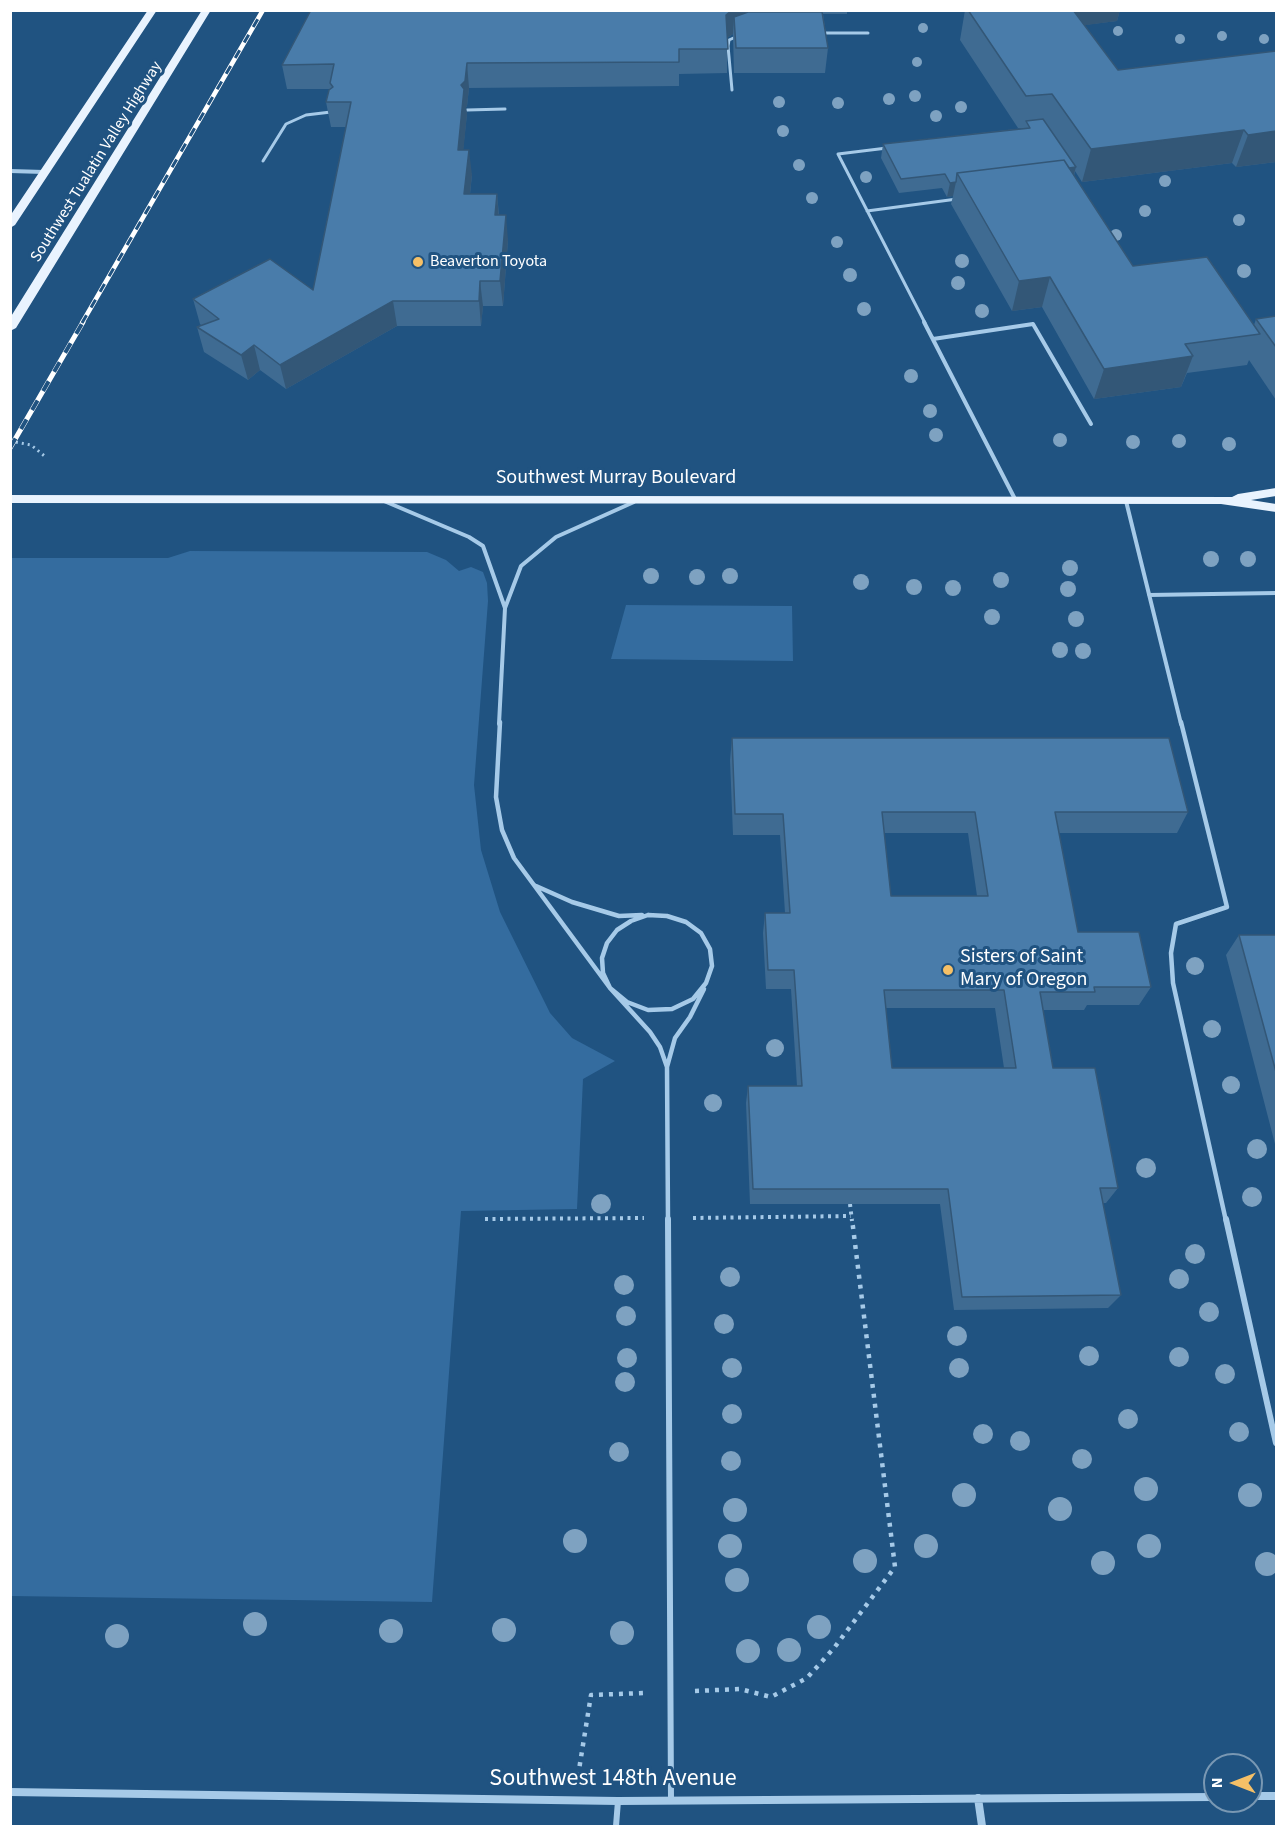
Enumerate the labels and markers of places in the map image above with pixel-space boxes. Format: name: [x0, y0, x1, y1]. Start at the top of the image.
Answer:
place label: Beaverton Toyota: [430, 252, 547, 272]
marker: Beaverton Toyota: [411, 255, 425, 269]
place label: Sisters of Saint Mary of Oregon: [960, 946, 1087, 993]
marker: Sisters of Saint Mary of Oregon: [941, 963, 955, 977]

